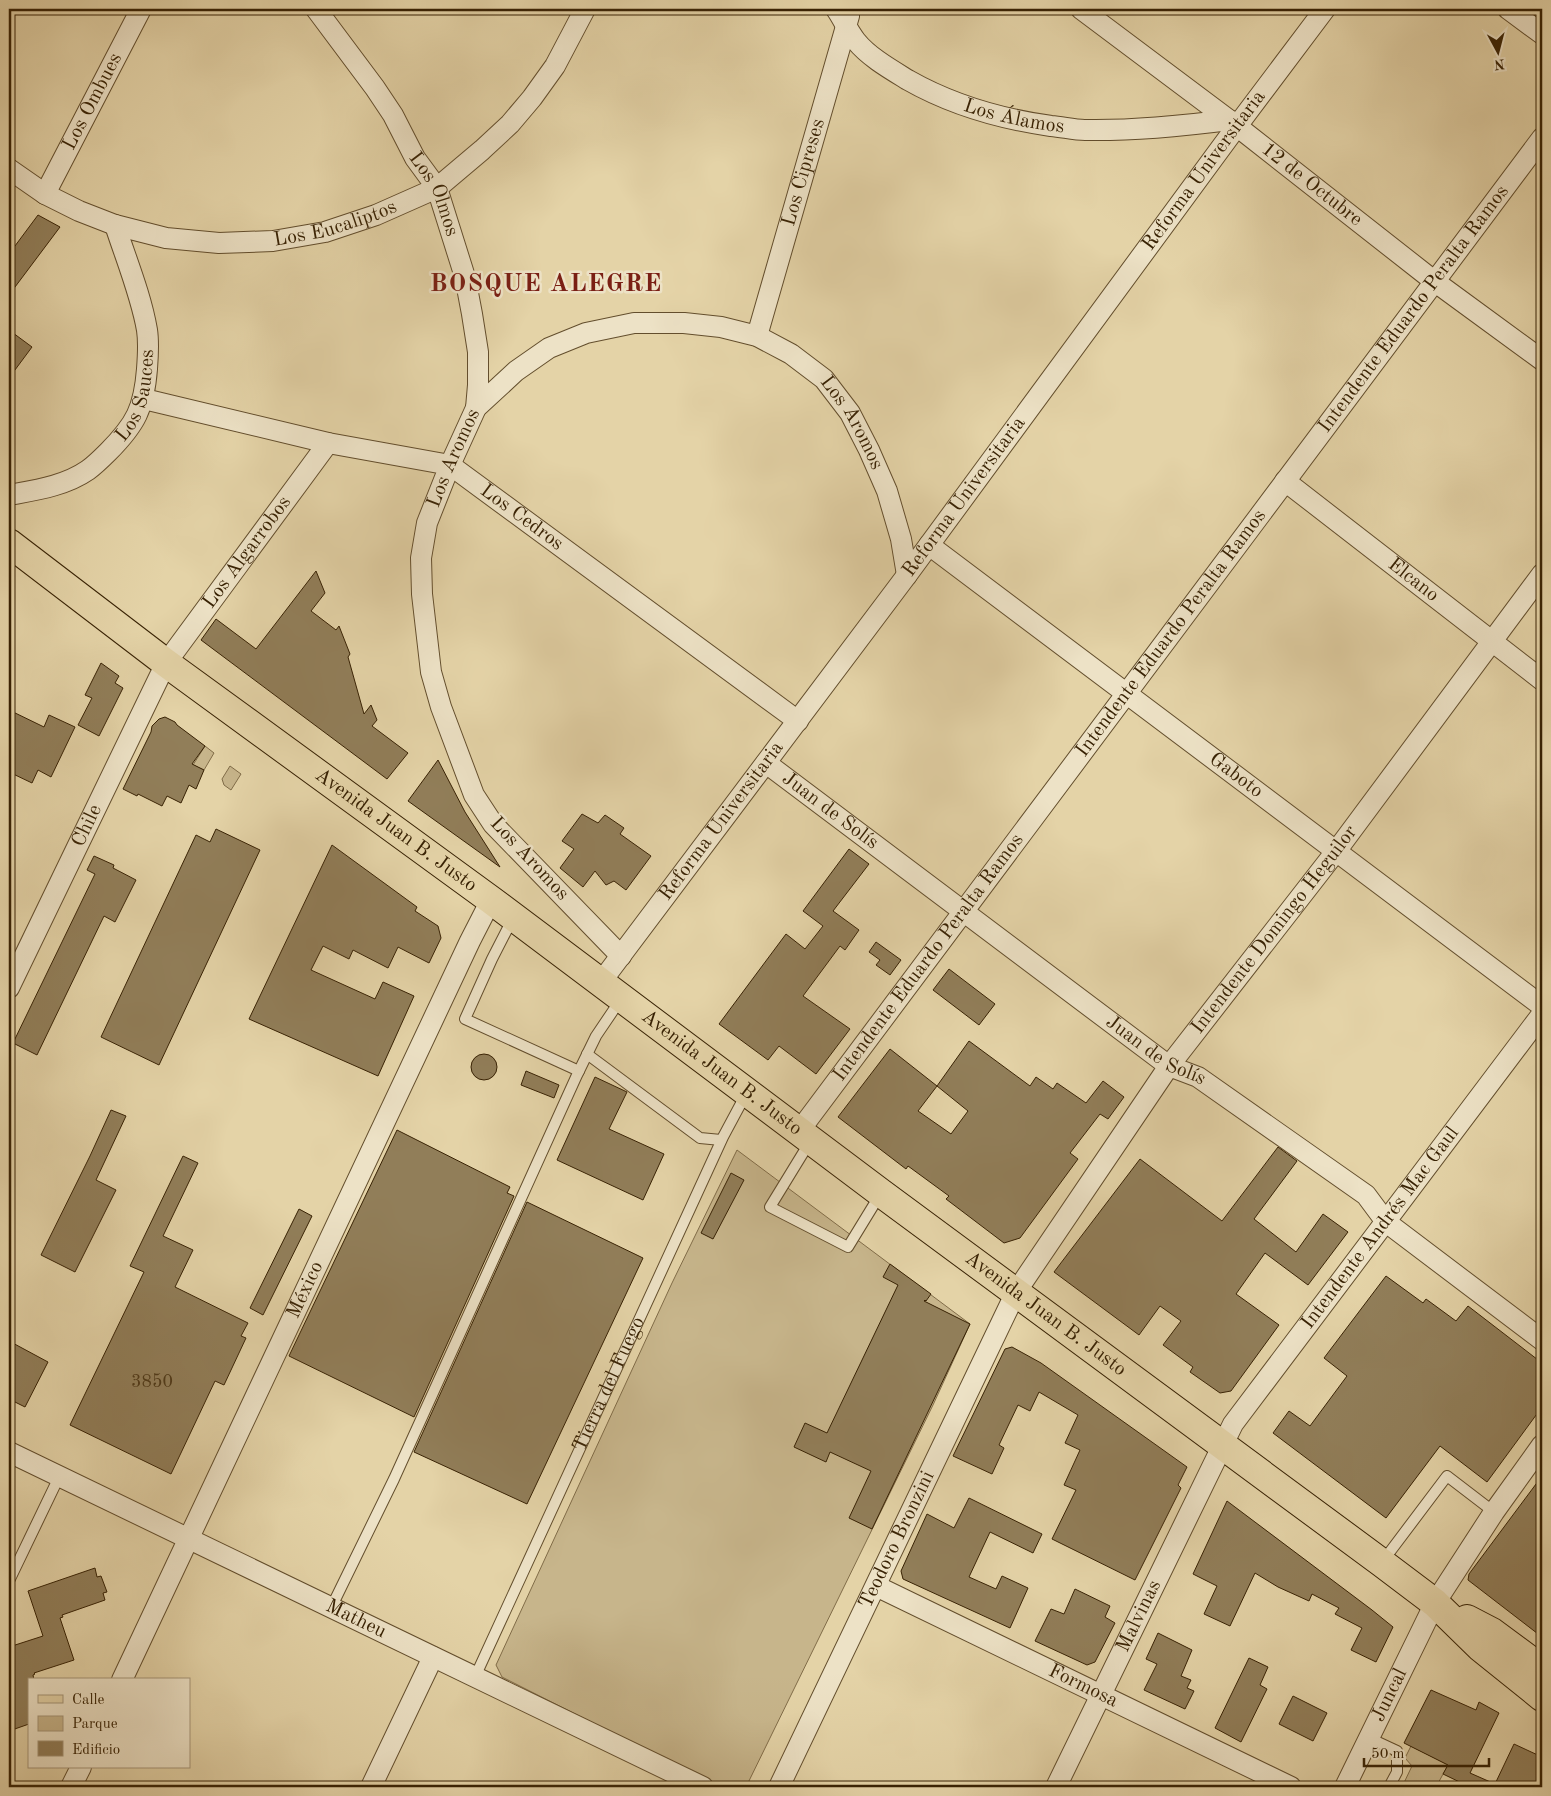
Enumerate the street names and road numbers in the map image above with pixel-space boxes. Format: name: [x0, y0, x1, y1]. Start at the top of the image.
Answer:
street label: Los Ombues: [60, 50, 126, 153]
street label: Reforma Universitaria: [1139, 87, 1270, 254]
street label: Los Álamos: [961, 96, 1066, 138]
street label: Los Cipreses: [779, 117, 829, 229]
street label: 12 de Octubre: [1257, 139, 1366, 230]
street label: Los Olmos: [405, 149, 462, 239]
street label: Intendente Eduardo Peralta Ramos: [1315, 182, 1513, 437]
street label: Los Eucaliptos: [272, 197, 400, 251]
street label: Los Sauces: [112, 349, 158, 446]
street label: Los Aromos: [816, 372, 886, 473]
street label: Los Aromos: [424, 406, 484, 511]
street label: Reforma Universitaria: [899, 413, 1030, 581]
street label: Los Cedros: [476, 481, 567, 555]
street label: Los Algarrobos: [199, 493, 295, 613]
street label: Intendente Eduardo Peralta Ramos: [1072, 506, 1270, 761]
street label: Elcano: [1384, 554, 1442, 606]
street label: Reforma Universitaria: [656, 738, 788, 904]
street label: Gaboto: [1205, 749, 1266, 802]
street label: Avenida Juan B. Justo: [311, 765, 480, 896]
street label: Juan de Solís: [778, 769, 882, 854]
street label: Chile: [69, 802, 106, 850]
street label: Los Aromos: [486, 814, 572, 904]
street label: Intendente Domingo Heguilor: [1188, 822, 1361, 1038]
street label: Intendente Eduardo Peralta Ramos: [830, 830, 1028, 1085]
street label: Avenida Juan B. Justo: [637, 1007, 805, 1140]
street label: Juan de Solís: [1102, 1012, 1210, 1089]
street label: Intendente Andrés Mac Gaul: [1298, 1123, 1463, 1333]
street label: Avenida Juan B. Justo: [961, 1248, 1130, 1380]
street label: México: [284, 1258, 328, 1322]
street label: Tierra del Fuego: [570, 1314, 649, 1455]
street label: Teodoro Bronzini: [856, 1468, 939, 1612]
street label: Malvinas: [1113, 1577, 1165, 1655]
street label: Matheu: [322, 1596, 389, 1643]
street label: Formosa: [1045, 1661, 1121, 1712]
street label: Juncal: [1368, 1666, 1411, 1725]

